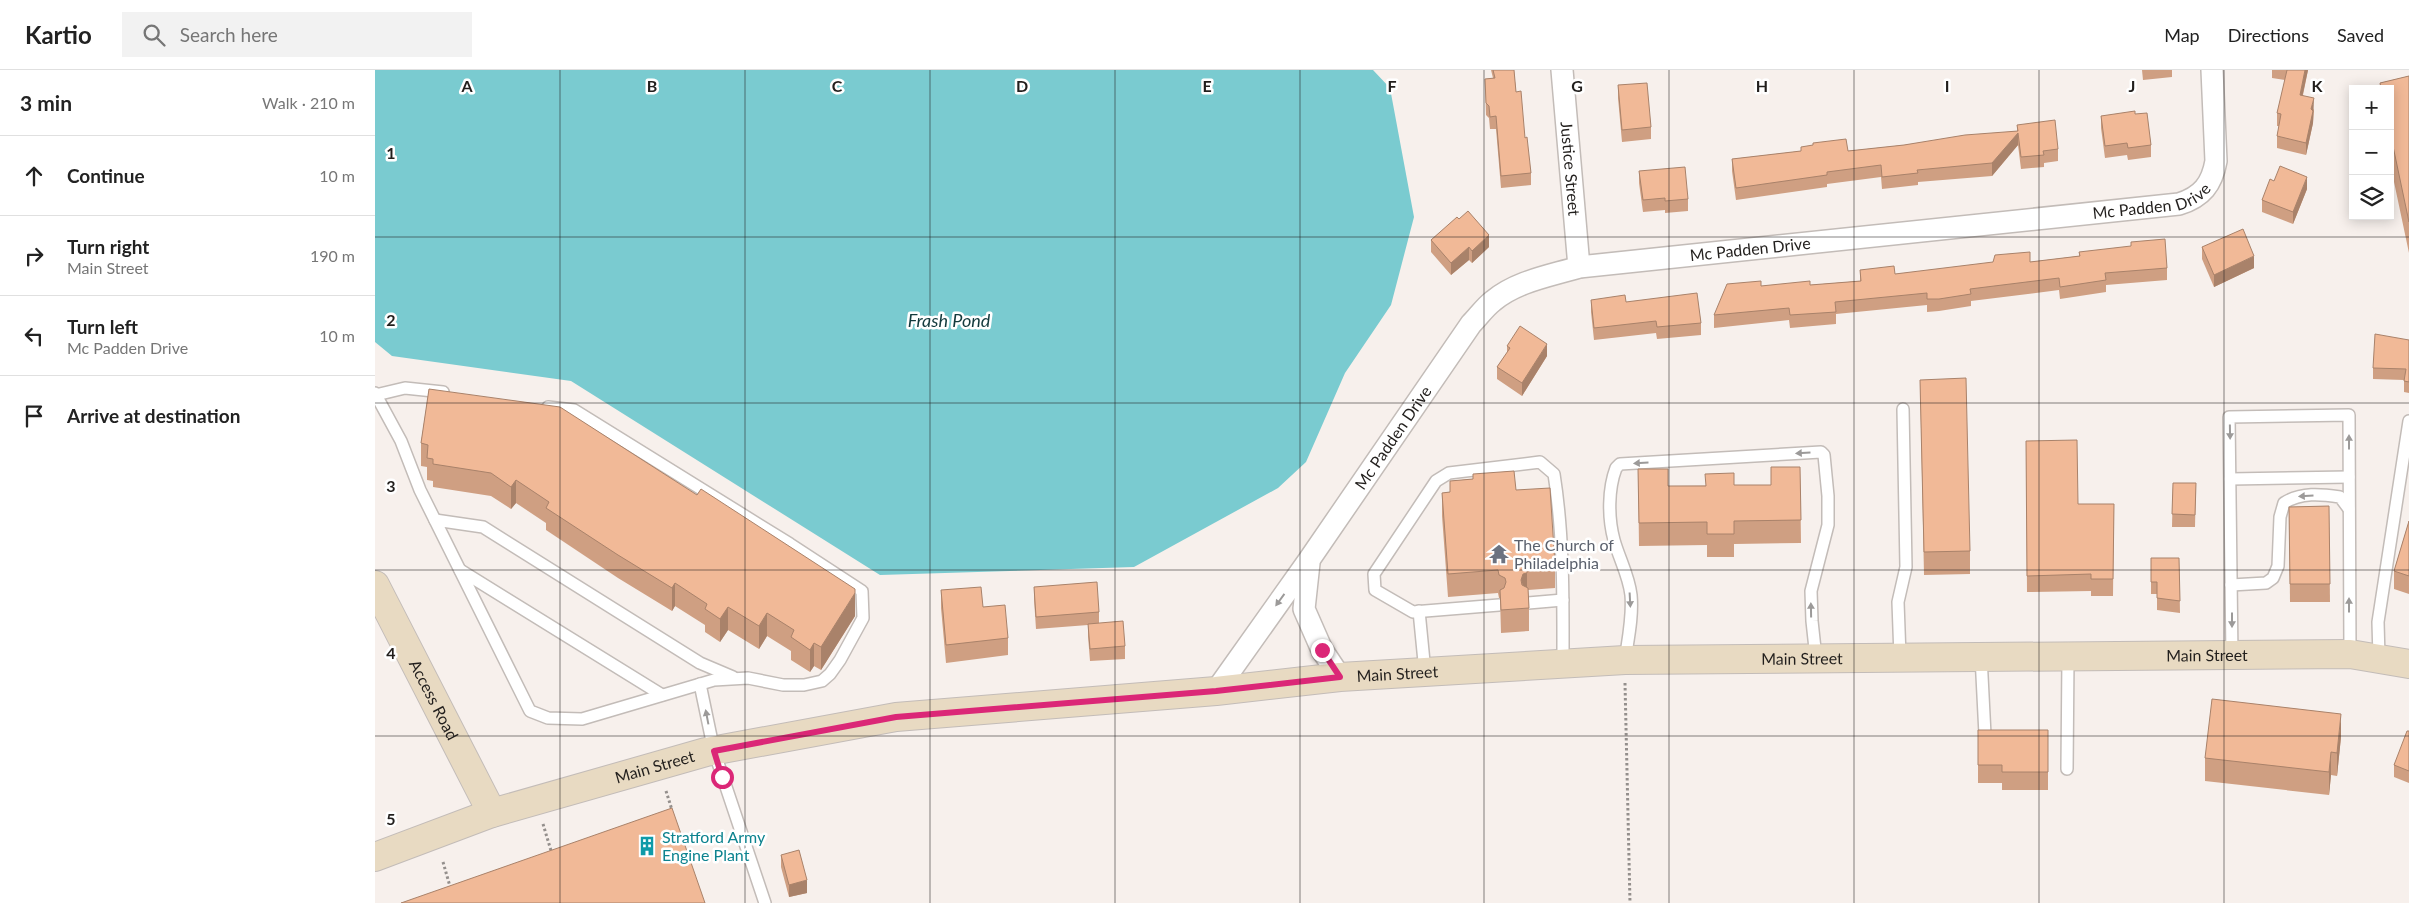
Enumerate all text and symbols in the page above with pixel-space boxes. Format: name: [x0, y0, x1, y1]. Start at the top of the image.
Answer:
search box: [122, 12, 472, 57]
text: Kartio: [25, 20, 92, 49]
icon: search: [140, 21, 168, 49]
text: Search here: [180, 23, 278, 46]
text: Map: [2164, 24, 2200, 46]
text: Directions: [2228, 24, 2309, 46]
text: Saved: [2337, 24, 2384, 46]
text: A: [460, 76, 473, 95]
text: B: [647, 76, 657, 95]
text: C: [832, 76, 843, 95]
text: D: [1016, 76, 1028, 95]
text: E: [1202, 76, 1212, 95]
text: F: [1387, 76, 1397, 95]
text: G: [1571, 76, 1583, 95]
text: H: [1756, 76, 1768, 95]
text: I: [1945, 76, 1949, 95]
text: J: [2129, 76, 2135, 95]
text: K: [2312, 76, 2324, 95]
map controls: [2349, 85, 2394, 220]
button: +: [2349, 85, 2394, 130]
text: 3 min: [20, 90, 72, 115]
text: Walk · 210 m: [262, 93, 355, 112]
street label: Justice Street: [1557, 121, 1585, 217]
button: −: [2349, 130, 2394, 175]
text: 1: [386, 143, 396, 162]
icon: ahead: [20, 162, 48, 190]
text: Continue: [67, 164, 145, 187]
text: 10 m: [319, 166, 355, 185]
button: layers: [2349, 175, 2394, 220]
street label: Mc Padden Drive: [2092, 179, 2214, 222]
street label: Mc Padden Drive: [1689, 233, 1811, 264]
text: Turn right: [67, 235, 149, 258]
icon: right: [20, 242, 48, 270]
text: 190 m: [310, 246, 355, 265]
text: Main Street: [67, 258, 149, 277]
water label: Frash Pond: [908, 309, 991, 331]
text: 2: [386, 310, 396, 329]
text: Turn left: [67, 315, 138, 338]
icon: left: [20, 322, 48, 350]
text: 10 m: [319, 326, 355, 345]
text: Mc Padden Drive: [67, 338, 188, 357]
street label: Mc Padden Drive: [1350, 382, 1435, 493]
icon: arrive: [20, 402, 48, 430]
text: Arrive at destination: [67, 404, 240, 427]
one-way arrow: [2226, 425, 2234, 441]
one-way arrow: [2345, 434, 2353, 450]
one-way arrow: [1795, 449, 1811, 457]
one-way arrow: [1632, 459, 1648, 467]
text: 3: [386, 476, 396, 495]
one-way arrow: [2297, 492, 2313, 500]
place label: The Church of Philadelphia: [1514, 535, 1614, 572]
temple icon: The Church of Philadelphia: [1488, 543, 1510, 565]
one-way arrow: [1275, 593, 1285, 606]
one-way arrow: [1627, 593, 1635, 609]
one-way arrow: [2345, 597, 2353, 613]
one-way arrow: [1807, 601, 1815, 617]
one-way arrow: [2228, 613, 2236, 629]
route end: [1311, 639, 1334, 662]
text: 4: [386, 643, 396, 662]
street label: Main Street: [2166, 645, 2248, 665]
street label: Main Street: [1761, 648, 1843, 668]
street label: Access Road: [406, 656, 463, 743]
street label: Main Street: [1356, 661, 1439, 685]
one-way arrow: [703, 710, 711, 725]
street label: Main Street: [613, 746, 696, 787]
route start: [711, 766, 734, 789]
text: 5: [386, 809, 396, 828]
place label: Stratford Army Engine Plant: [662, 827, 766, 864]
building icon: Stratford Army Engine Plant: [636, 835, 658, 857]

